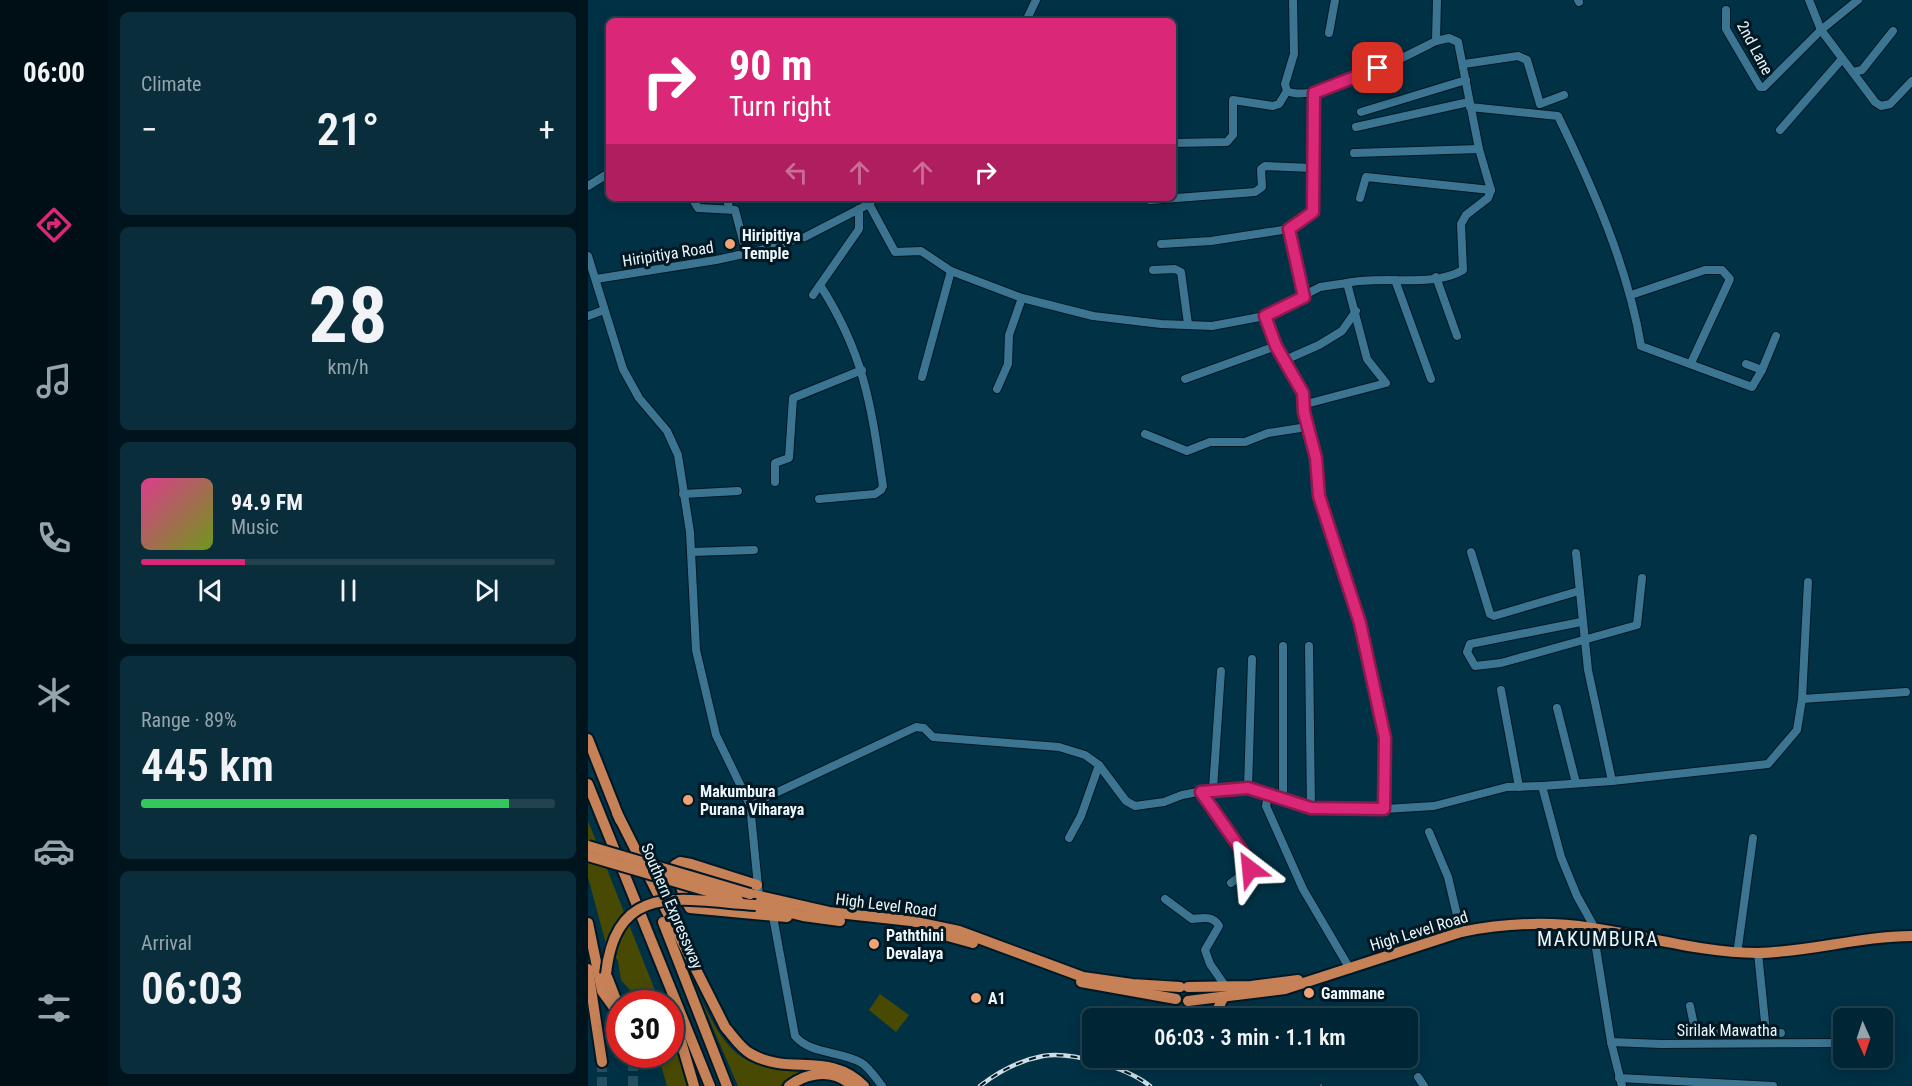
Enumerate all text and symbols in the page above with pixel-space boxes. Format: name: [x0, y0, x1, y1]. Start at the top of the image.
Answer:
street label: 2nd Lane: [1733, 18, 1777, 78]
text: 90 m: [729, 41, 812, 90]
icon: right: [630, 42, 708, 120]
pin: [1352, 42, 1403, 93]
icon: arrive: [1361, 51, 1394, 84]
text: 06:00: [23, 57, 85, 89]
text: Climate: [141, 72, 201, 96]
text: Turn right: [729, 91, 831, 123]
text: 21°: [317, 103, 379, 156]
text: −: [141, 110, 158, 149]
text: +: [539, 110, 555, 149]
icon: left: [780, 156, 813, 189]
icon: ahead: [843, 156, 876, 189]
icon: ahead: [906, 156, 939, 189]
icon: right: [969, 156, 1002, 189]
icon: directions: [33, 204, 75, 246]
place label: Hiripitiya Temple: [742, 226, 801, 263]
street label: Hiripitiya Road: [621, 237, 715, 271]
marker: Hiripitiya Temple: [723, 237, 737, 251]
text: 28: [309, 270, 387, 361]
text: km/h: [327, 355, 369, 379]
icon: music: [33, 360, 75, 402]
text: 94.9 FM: [231, 490, 303, 515]
text: Music: [231, 515, 279, 539]
icon: phone: [33, 517, 75, 559]
icon: previous: [194, 574, 227, 607]
icon: pause: [332, 574, 365, 607]
icon: next: [470, 574, 503, 607]
icon: climate: [33, 674, 75, 716]
text: Range · 89%: [141, 708, 237, 732]
text: 445 km: [141, 739, 274, 792]
place label: Makumbura Purana Viharaya: [700, 782, 805, 819]
marker: Makumbura Purana Viharaya: [681, 793, 695, 807]
icon: car: [33, 830, 75, 872]
position arrow: [1218, 837, 1282, 901]
street label: Southern Expressway: [637, 840, 707, 972]
street label: High Level Road: [834, 889, 938, 921]
street label: High Level Road: [1368, 907, 1470, 955]
place label: Paththini Devalaya: [886, 926, 944, 963]
district label: MAKUMBURA: [1537, 927, 1659, 951]
text: Arrival: [141, 931, 192, 955]
marker: Paththini Devalaya: [867, 937, 881, 951]
text: 06:03: [141, 962, 243, 1015]
place label: Gammane: [1321, 984, 1385, 1003]
marker: Gammane: [1302, 986, 1316, 1000]
icon: filters: [33, 987, 75, 1029]
place label: A1: [988, 989, 1006, 1008]
speed limit sign: 30: [606, 990, 684, 1068]
marker: A1: [969, 991, 983, 1005]
north arrow: [1833, 1008, 1893, 1068]
map controls: [1833, 1008, 1893, 1068]
street label: Sirilak Mawatha: [1677, 1021, 1777, 1040]
text: 06:03 · 3 min · 1.1 km: [1154, 1025, 1346, 1050]

